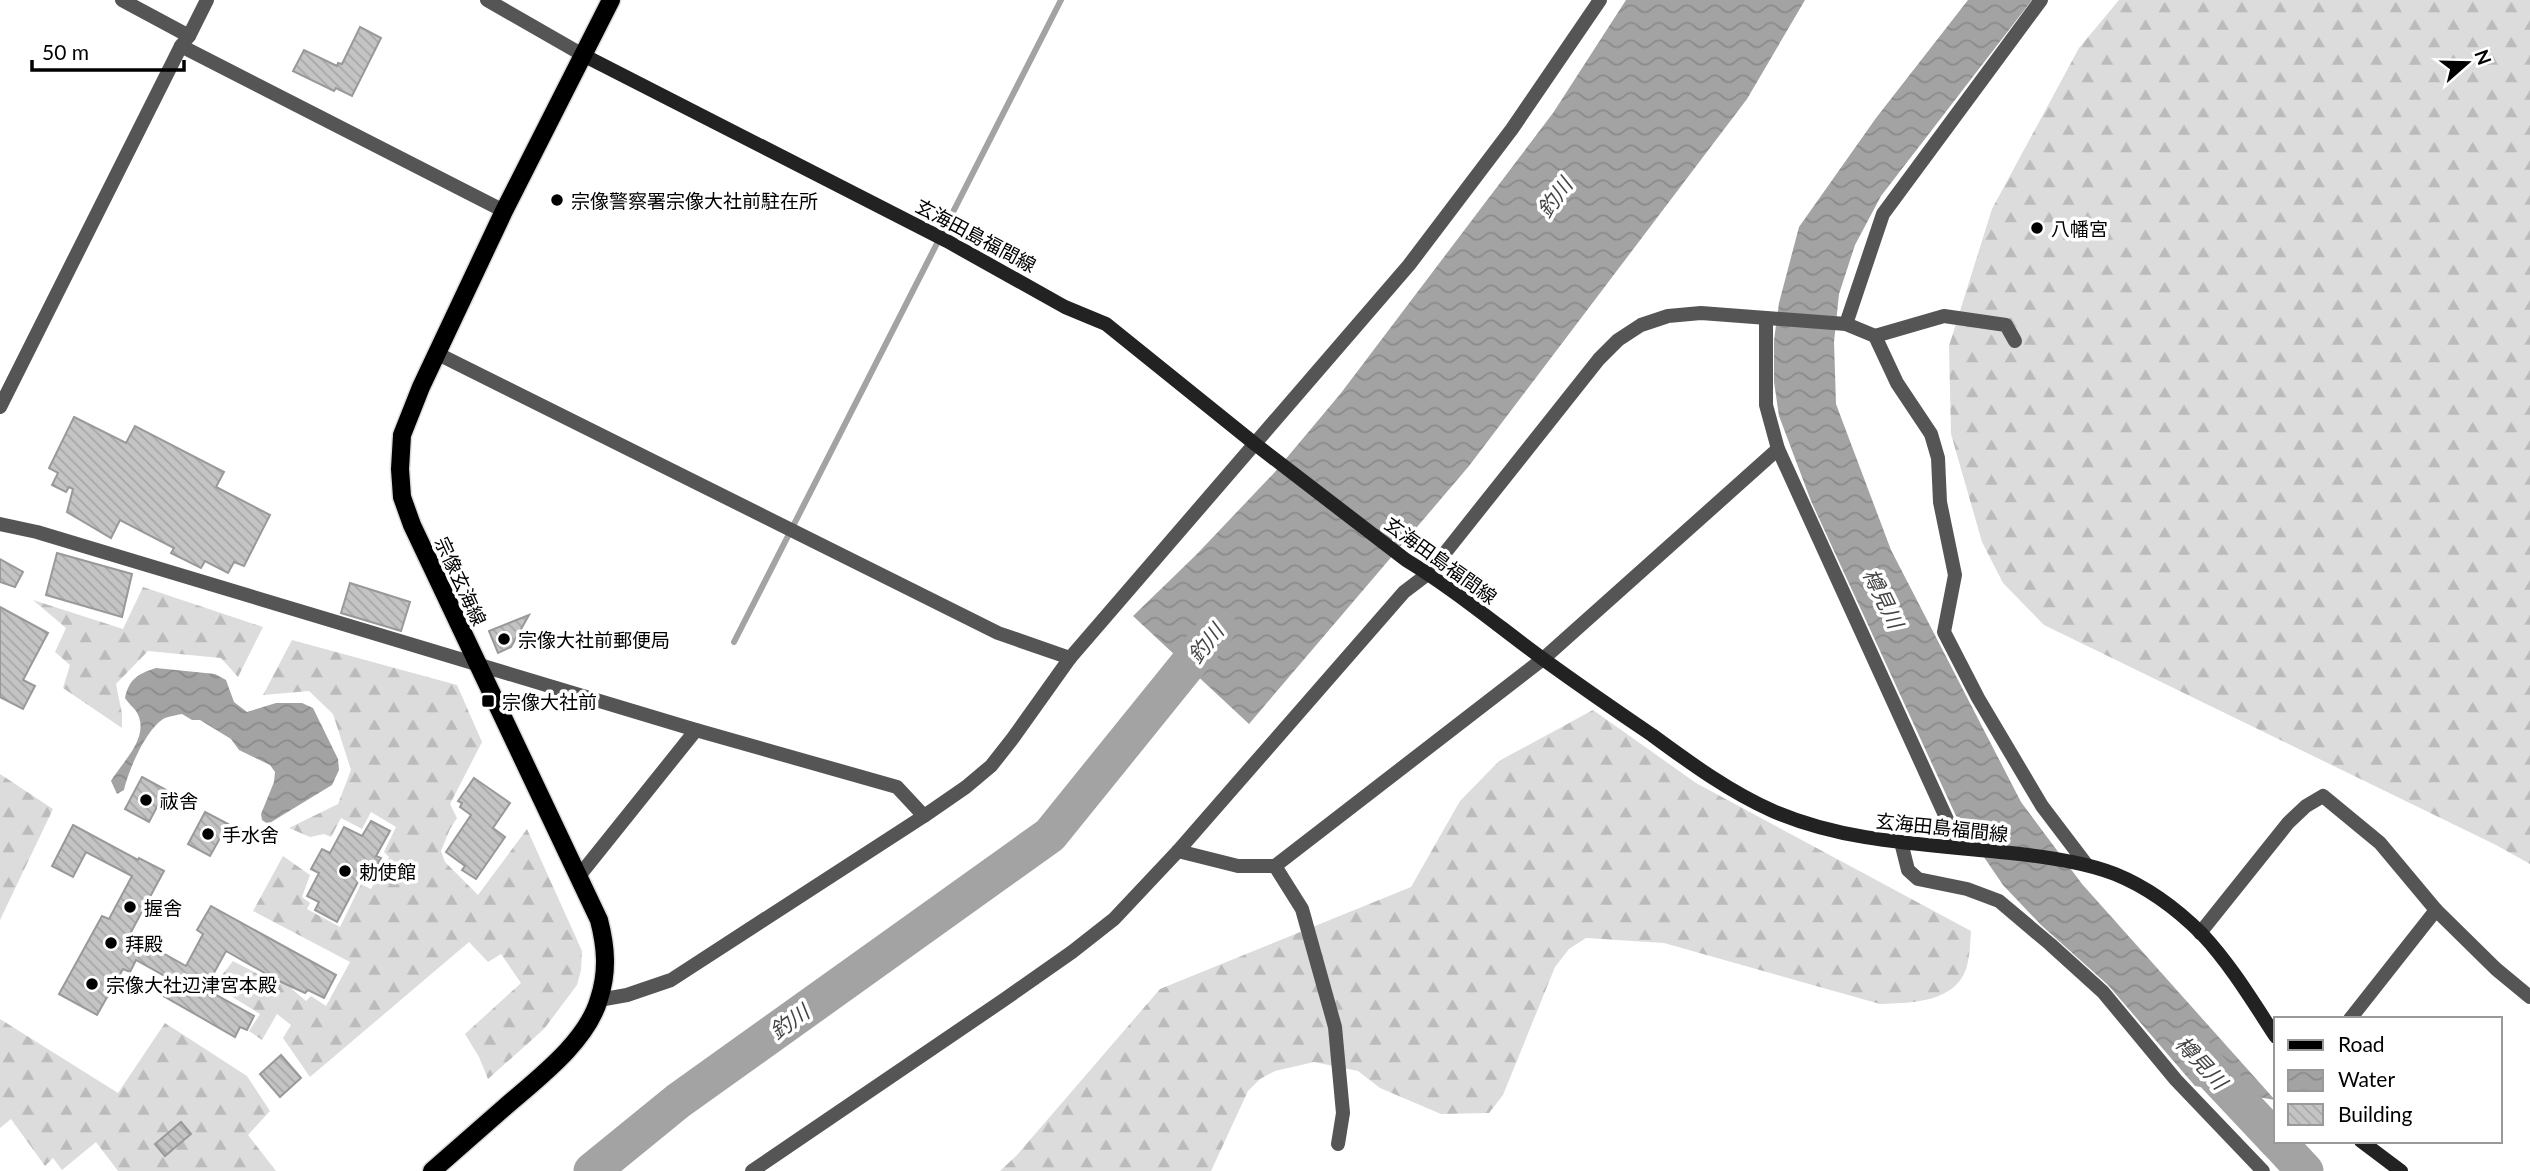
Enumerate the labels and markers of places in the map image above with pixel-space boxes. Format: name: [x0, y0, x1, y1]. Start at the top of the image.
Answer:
place label: 宗像警察署宗像大社前駐在所: [571, 189, 818, 212]
marker: 宗像警察署宗像大社前駐在所: [549, 192, 565, 208]
place label: 八幡宮: [2051, 217, 2108, 240]
marker: 八幡宮: [2029, 220, 2045, 236]
place label: 宗像大社前郵便局: [518, 628, 670, 651]
marker: 宗像大社前郵便局: [496, 631, 512, 647]
place label: 宗像大社前: [502, 690, 597, 713]
marker: 宗像大社前: [480, 693, 496, 709]
place label: 祓舎: [160, 789, 198, 812]
marker: 祓舎: [138, 792, 154, 808]
place label: 手水舍: [222, 823, 279, 846]
marker: 手水舍: [200, 826, 216, 842]
place label: 勅使館: [359, 860, 416, 883]
marker: 勅使館: [337, 863, 353, 879]
place label: 握舎: [144, 896, 182, 919]
marker: 握舎: [122, 899, 138, 915]
place label: 拜殿: [125, 932, 163, 955]
marker: 拜殿: [103, 935, 119, 951]
place label: 宗像大社辺津宮本殿: [106, 973, 277, 996]
marker: 宗像大社辺津宮本殿: [84, 976, 100, 992]

